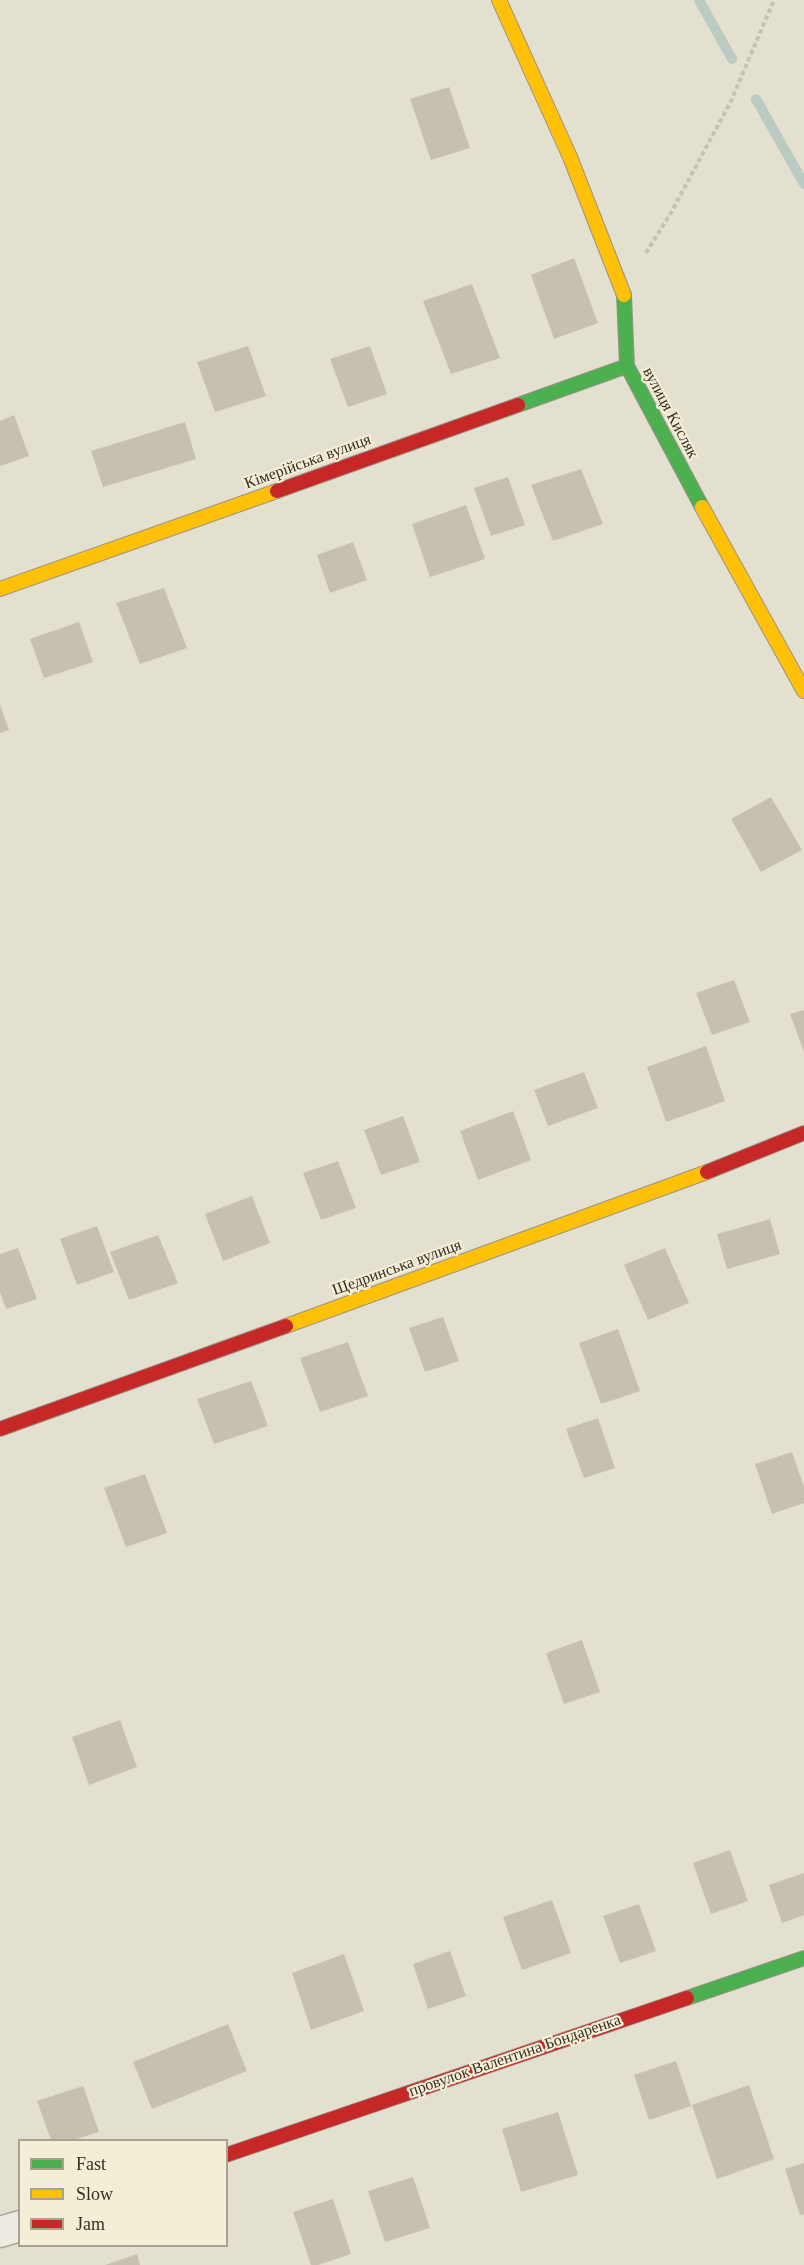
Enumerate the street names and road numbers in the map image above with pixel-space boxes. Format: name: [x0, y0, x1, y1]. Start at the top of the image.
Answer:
street label: вулиця Кисляк: [638, 364, 702, 462]
street label: Кімерійська вулиця: [242, 430, 374, 494]
street label: Щедринська вулиця: [330, 1236, 464, 1300]
street label: провулок Валентина Бондаренка: [407, 2011, 623, 2101]

